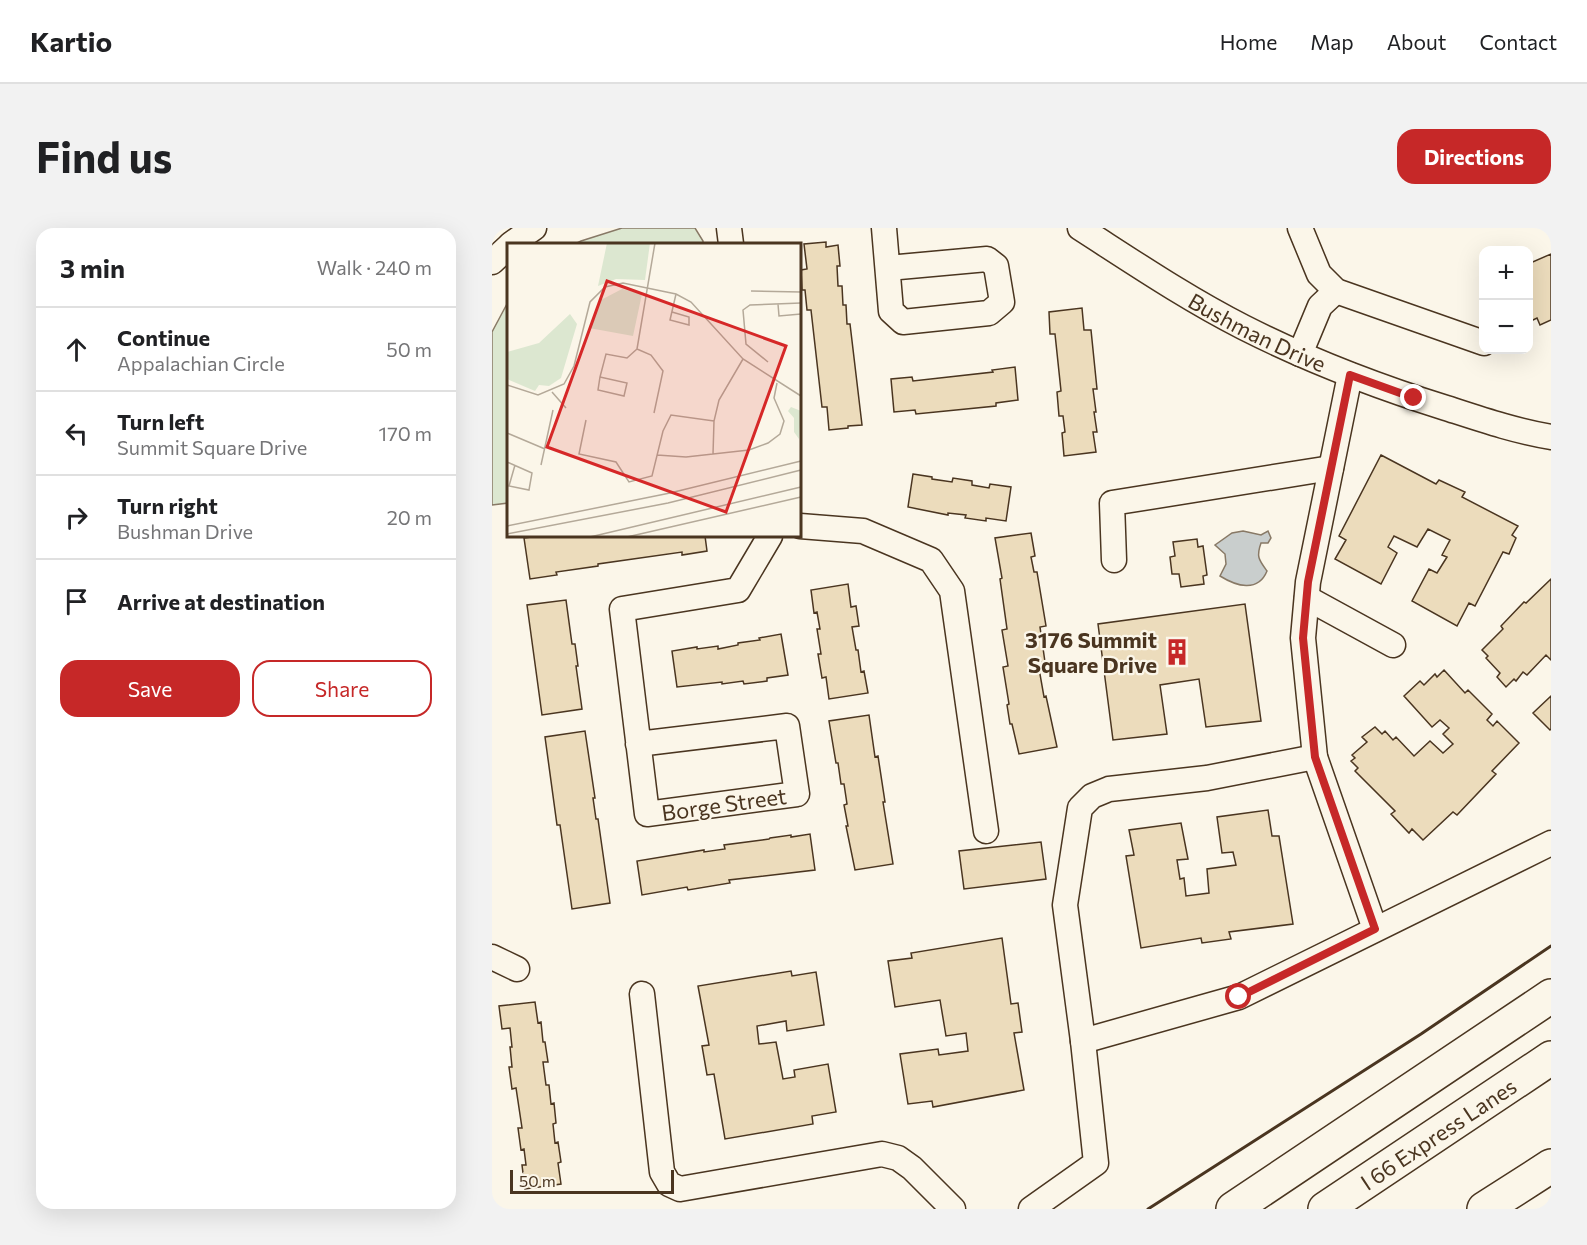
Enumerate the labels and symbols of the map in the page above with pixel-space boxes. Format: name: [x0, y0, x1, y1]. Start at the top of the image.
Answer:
inset map: [507, 243, 801, 537]
street label: Bushman Drive: [1184, 286, 1330, 377]
route end: [1400, 384, 1426, 410]
place label: 3176 Summit Square Drive: [1025, 626, 1157, 678]
building icon: 3176 Summit Square Drive: [1162, 637, 1192, 667]
street label: Borge Street: [660, 782, 788, 826]
route start: [1225, 983, 1251, 1009]
street label: I 66 Express Lanes: [1355, 1072, 1521, 1195]
scale bar: [510, 1167, 674, 1194]

